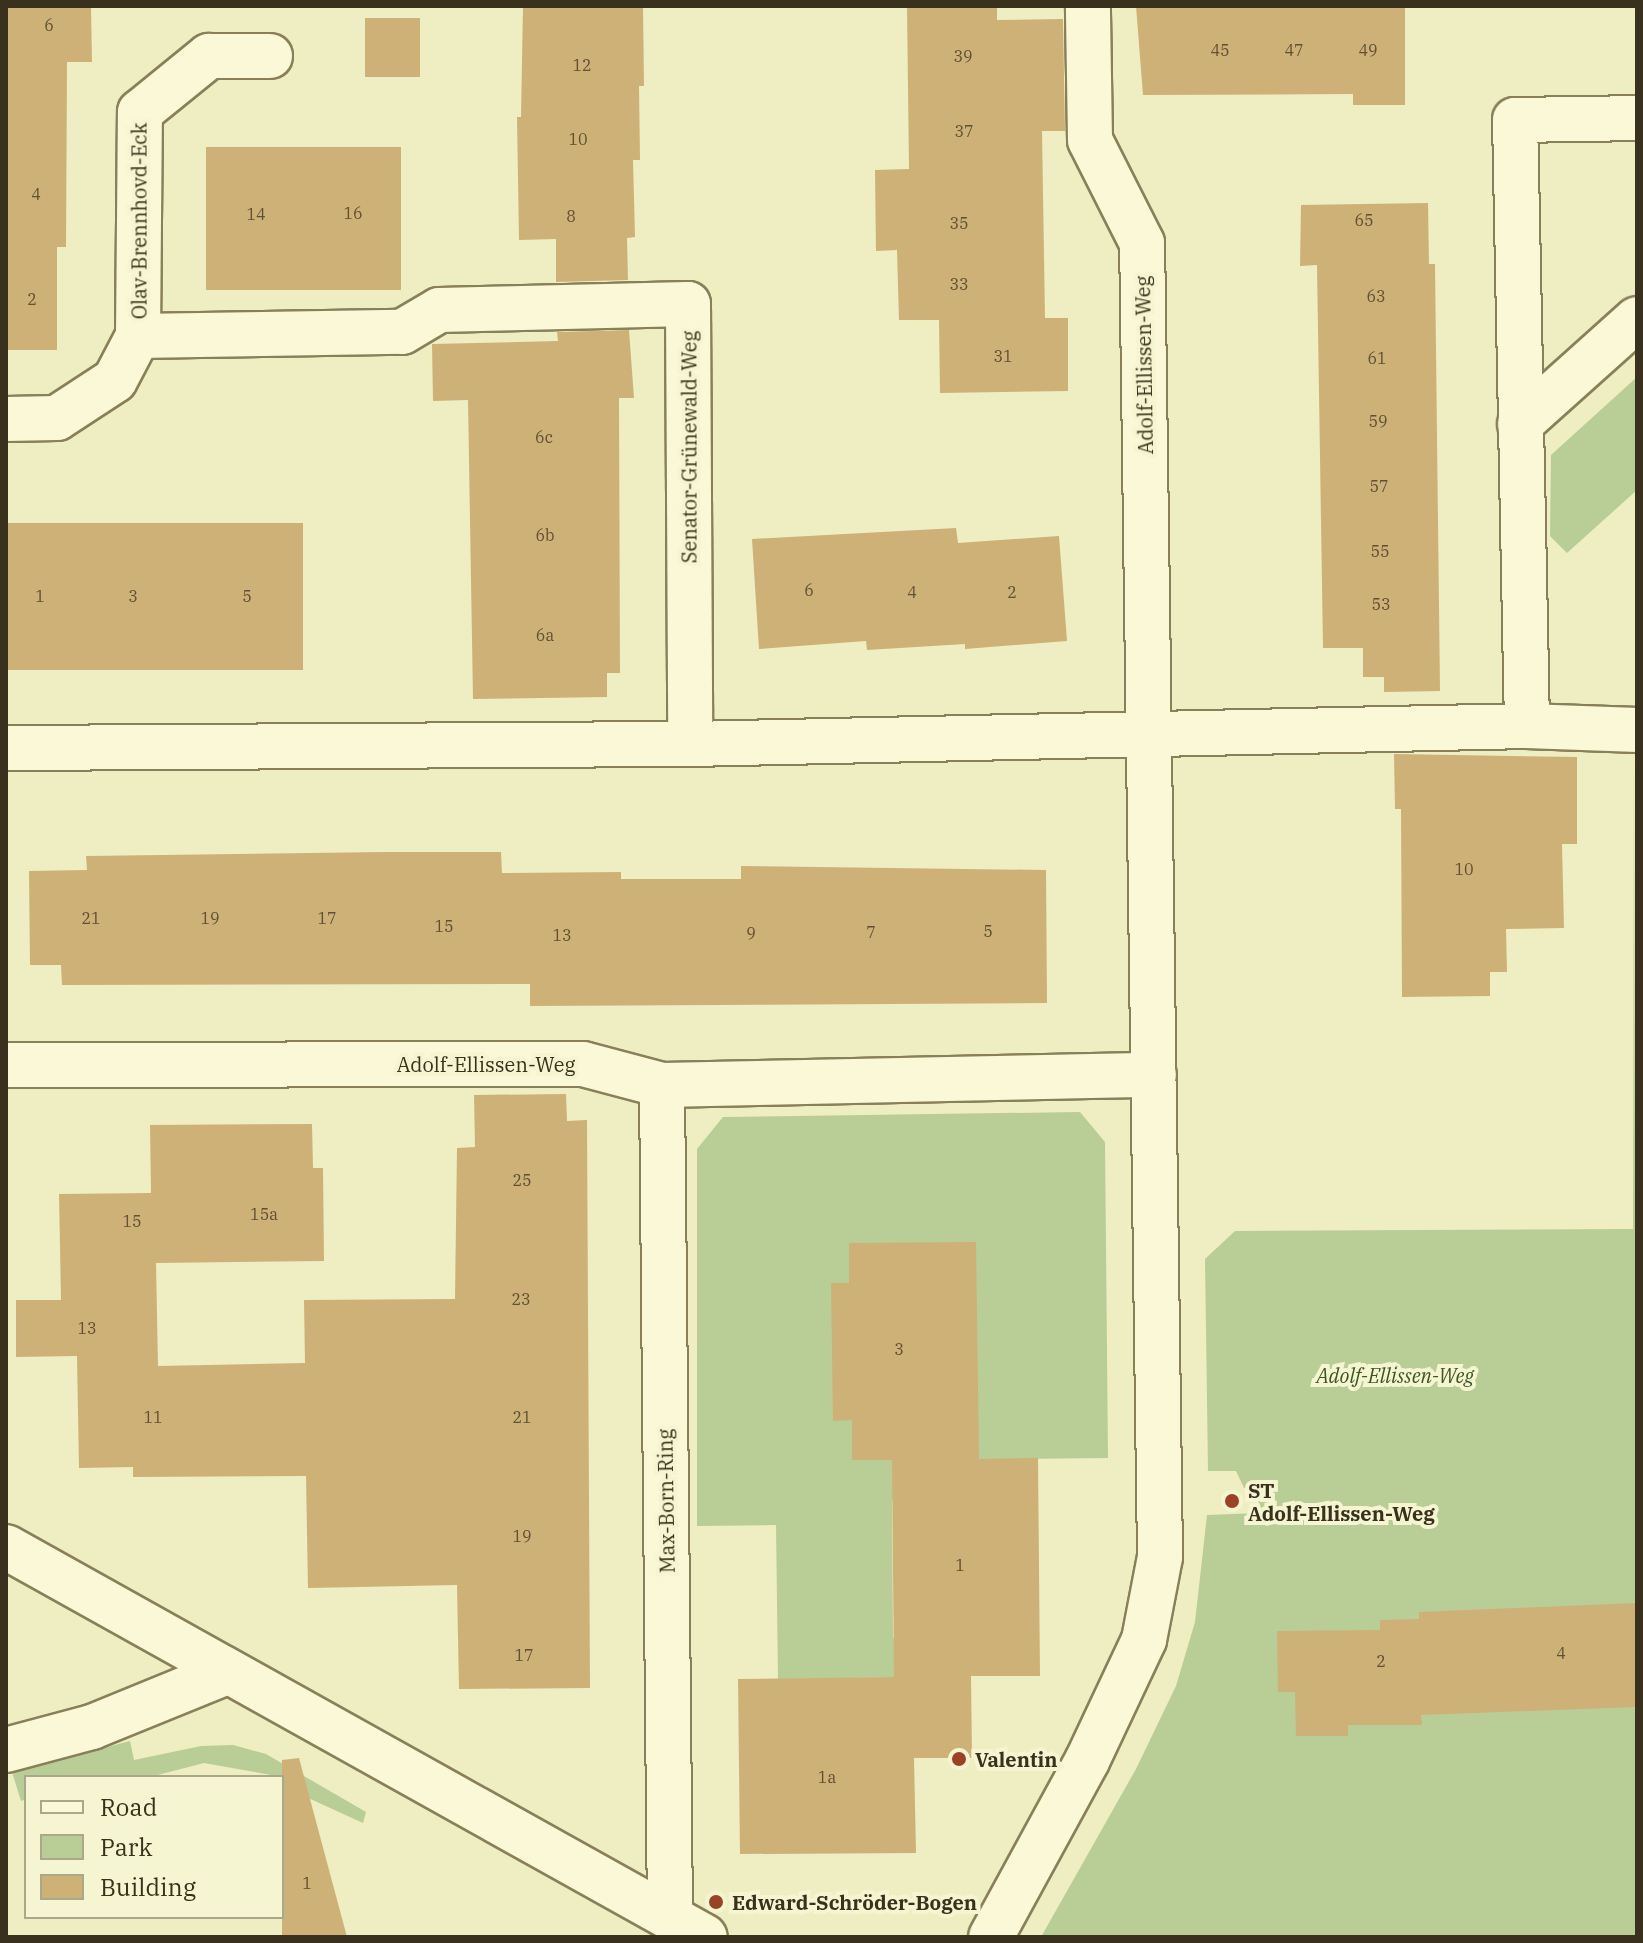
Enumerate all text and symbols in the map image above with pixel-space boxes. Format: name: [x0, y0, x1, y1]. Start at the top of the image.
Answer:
house number: 6: [44, 15, 54, 35]
house number: 45: [1210, 40, 1230, 60]
house number: 47: [1284, 40, 1304, 60]
house number: 49: [1358, 40, 1378, 60]
house number: 39: [953, 46, 973, 66]
house number: 12: [572, 55, 592, 75]
house number: 37: [954, 121, 974, 141]
street label: Olav-Brennhovd-Eck: [127, 123, 151, 319]
house number: 10: [568, 129, 588, 149]
house number: 4: [31, 184, 41, 204]
house number: 16: [343, 203, 363, 223]
house number: 14: [246, 204, 266, 224]
house number: 8: [566, 206, 576, 226]
house number: 65: [1354, 210, 1374, 230]
house number: 35: [949, 213, 969, 233]
house number: 33: [949, 274, 969, 294]
street label: Adolf-Ellissen-Weg: [1130, 275, 1158, 455]
house number: 63: [1366, 286, 1386, 306]
house number: 2: [27, 289, 37, 309]
street label: Senator-Grünewald-Weg: [677, 331, 701, 563]
house number: 31: [993, 346, 1013, 366]
house number: 61: [1367, 348, 1387, 368]
house number: 59: [1368, 411, 1388, 431]
house number: 6c: [535, 427, 553, 447]
house number: 57: [1369, 476, 1389, 496]
house number: 6b: [535, 525, 555, 545]
house number: 55: [1370, 541, 1390, 561]
house number: 6: [804, 580, 814, 600]
house number: 4: [907, 582, 917, 602]
house number: 2: [1007, 582, 1017, 602]
house number: 1: [35, 586, 45, 606]
house number: 3: [128, 586, 138, 606]
house number: 5: [242, 586, 252, 606]
house number: 53: [1371, 594, 1391, 614]
house number: 6a: [536, 625, 554, 645]
house number: 10: [1454, 859, 1474, 879]
house number: 21: [81, 908, 101, 928]
house number: 19: [200, 908, 220, 928]
house number: 17: [317, 908, 337, 928]
house number: 15: [434, 916, 454, 936]
house number: 5: [983, 921, 993, 941]
house number: 7: [866, 922, 876, 942]
house number: 9: [746, 923, 756, 943]
house number: 13: [552, 925, 572, 945]
street label: Adolf-Ellissen-Weg: [397, 1052, 575, 1076]
house number: 25: [512, 1170, 532, 1190]
house number: 15a: [250, 1204, 278, 1224]
house number: 15: [122, 1211, 142, 1231]
house number: 23: [511, 1289, 531, 1309]
house number: 13: [77, 1318, 97, 1338]
house number: 3: [894, 1339, 904, 1359]
park label: Adolf-Ellissen-Weg: [1316, 1363, 1474, 1387]
house number: 11: [143, 1407, 163, 1427]
house number: 21: [512, 1407, 532, 1427]
street label: Max-Born-Ring: [653, 1429, 679, 1573]
place label: ST Adolf-Ellissen-Weg: [1248, 1478, 1435, 1525]
marker: ST Adolf-Ellissen-Weg: [1223, 1492, 1241, 1510]
house number: 19: [512, 1526, 532, 1546]
house number: 1: [955, 1555, 965, 1575]
house number: 4: [1556, 1643, 1566, 1663]
house number: 17: [514, 1645, 534, 1665]
house number: 2: [1376, 1651, 1386, 1671]
place label: Valentin: [975, 1747, 1057, 1771]
marker: Valentin: [950, 1750, 968, 1768]
house number: 1a: [818, 1767, 836, 1787]
legend: [24, 1775, 284, 1919]
text: Road: [100, 1791, 157, 1823]
text: Park: [100, 1831, 152, 1863]
text: Building: [100, 1871, 196, 1903]
house number: 1: [302, 1873, 312, 1893]
place label: Edward-Schröder-Bogen: [732, 1890, 977, 1914]
marker: Edward-Schröder-Bogen: [707, 1893, 725, 1911]

